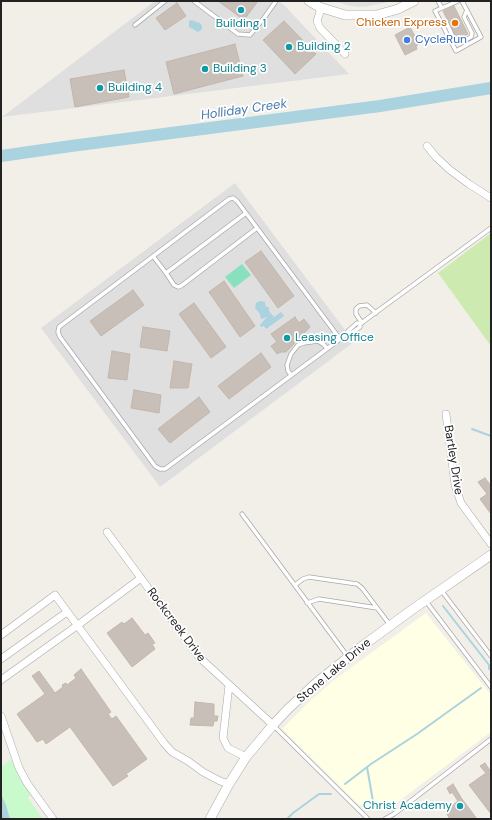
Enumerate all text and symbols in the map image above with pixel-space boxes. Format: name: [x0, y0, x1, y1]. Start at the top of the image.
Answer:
marker: Building 1: [236, 5, 246, 15]
place label: Chicken Express: [356, 16, 447, 30]
place label: Building 1: [216, 17, 266, 31]
marker: Chicken Express: [450, 18, 460, 28]
place label: CycleRun: [415, 33, 467, 47]
marker: CycleRun: [402, 35, 412, 45]
place label: Building 2: [297, 40, 351, 54]
marker: Building 2: [284, 42, 294, 52]
place label: Building 3: [213, 62, 267, 76]
marker: Building 3: [200, 64, 210, 74]
place label: Building 4: [108, 81, 162, 95]
marker: Building 4: [95, 83, 105, 93]
water label: Holliday Creek: [200, 96, 288, 124]
place label: Leasing Office: [295, 331, 374, 345]
marker: Leasing Office: [282, 333, 292, 343]
street label: Bartley Drive: [440, 424, 466, 496]
street label: Rockcreek Drive: [144, 585, 208, 665]
street label: Stone Lake Drive: [294, 636, 374, 706]
place label: Christ Academy: [363, 799, 452, 813]
marker: Christ Academy: [455, 801, 465, 811]

